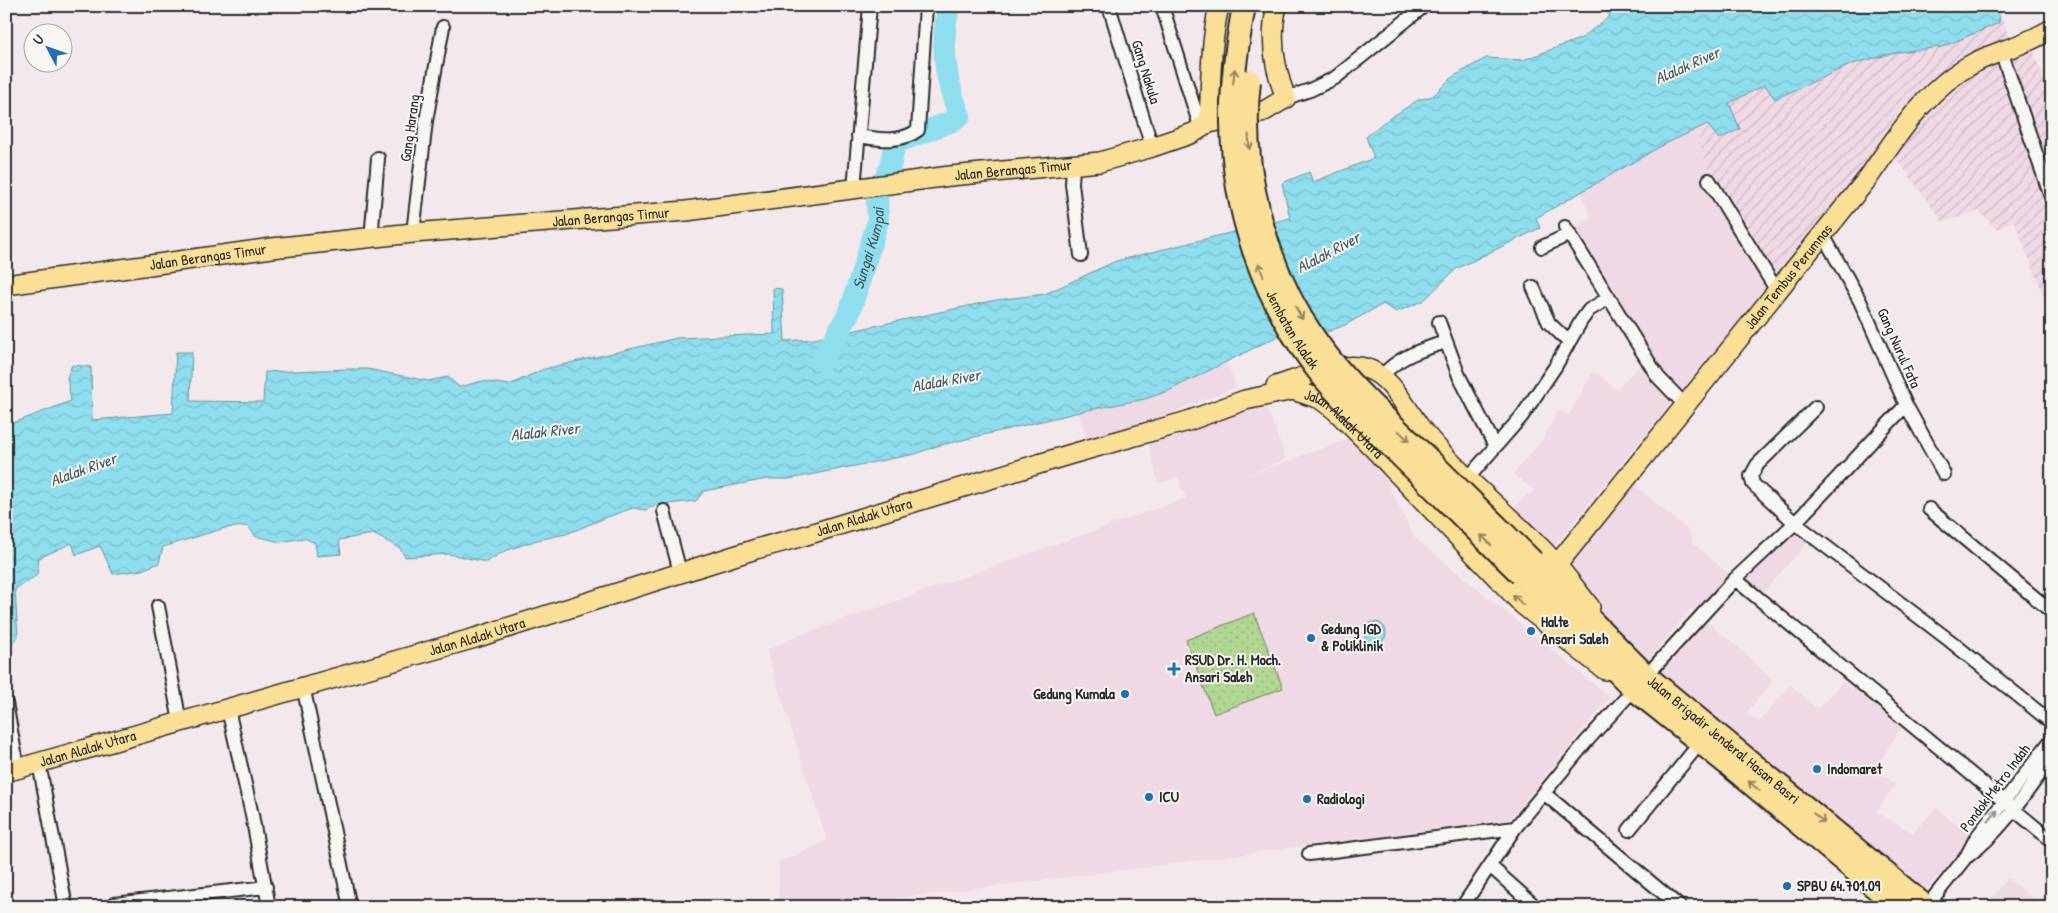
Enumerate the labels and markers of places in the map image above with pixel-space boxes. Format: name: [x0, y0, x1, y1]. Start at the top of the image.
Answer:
place label: Halte Ansari Saleh: [1541, 611, 1609, 649]
place label: Gedung IGD & Poliklinik: [1321, 618, 1384, 656]
marker: Halte Ansari Saleh: [1525, 625, 1537, 637]
marker: Gedung IGD & Poliklinik: [1305, 632, 1317, 644]
place label: RSUD Dr. H. Moch. Ansari Saleh: [1185, 649, 1281, 687]
marker: RSUD Dr. H. Moch. Ansari Saleh: [1167, 662, 1181, 676]
place label: Gedung Kumala: [1033, 683, 1115, 705]
marker: Gedung Kumala: [1119, 688, 1131, 700]
place label: Indomaret: [1827, 758, 1883, 779]
marker: Indomaret: [1811, 763, 1823, 775]
place label: ICU: [1159, 786, 1179, 807]
place label: Radiologi: [1317, 788, 1365, 810]
marker: ICU: [1143, 791, 1155, 803]
marker: Radiologi: [1301, 793, 1313, 805]
place label: SPBU 64.701.09: [1797, 875, 1881, 896]
marker: SPBU 64.701.09: [1781, 880, 1793, 892]

